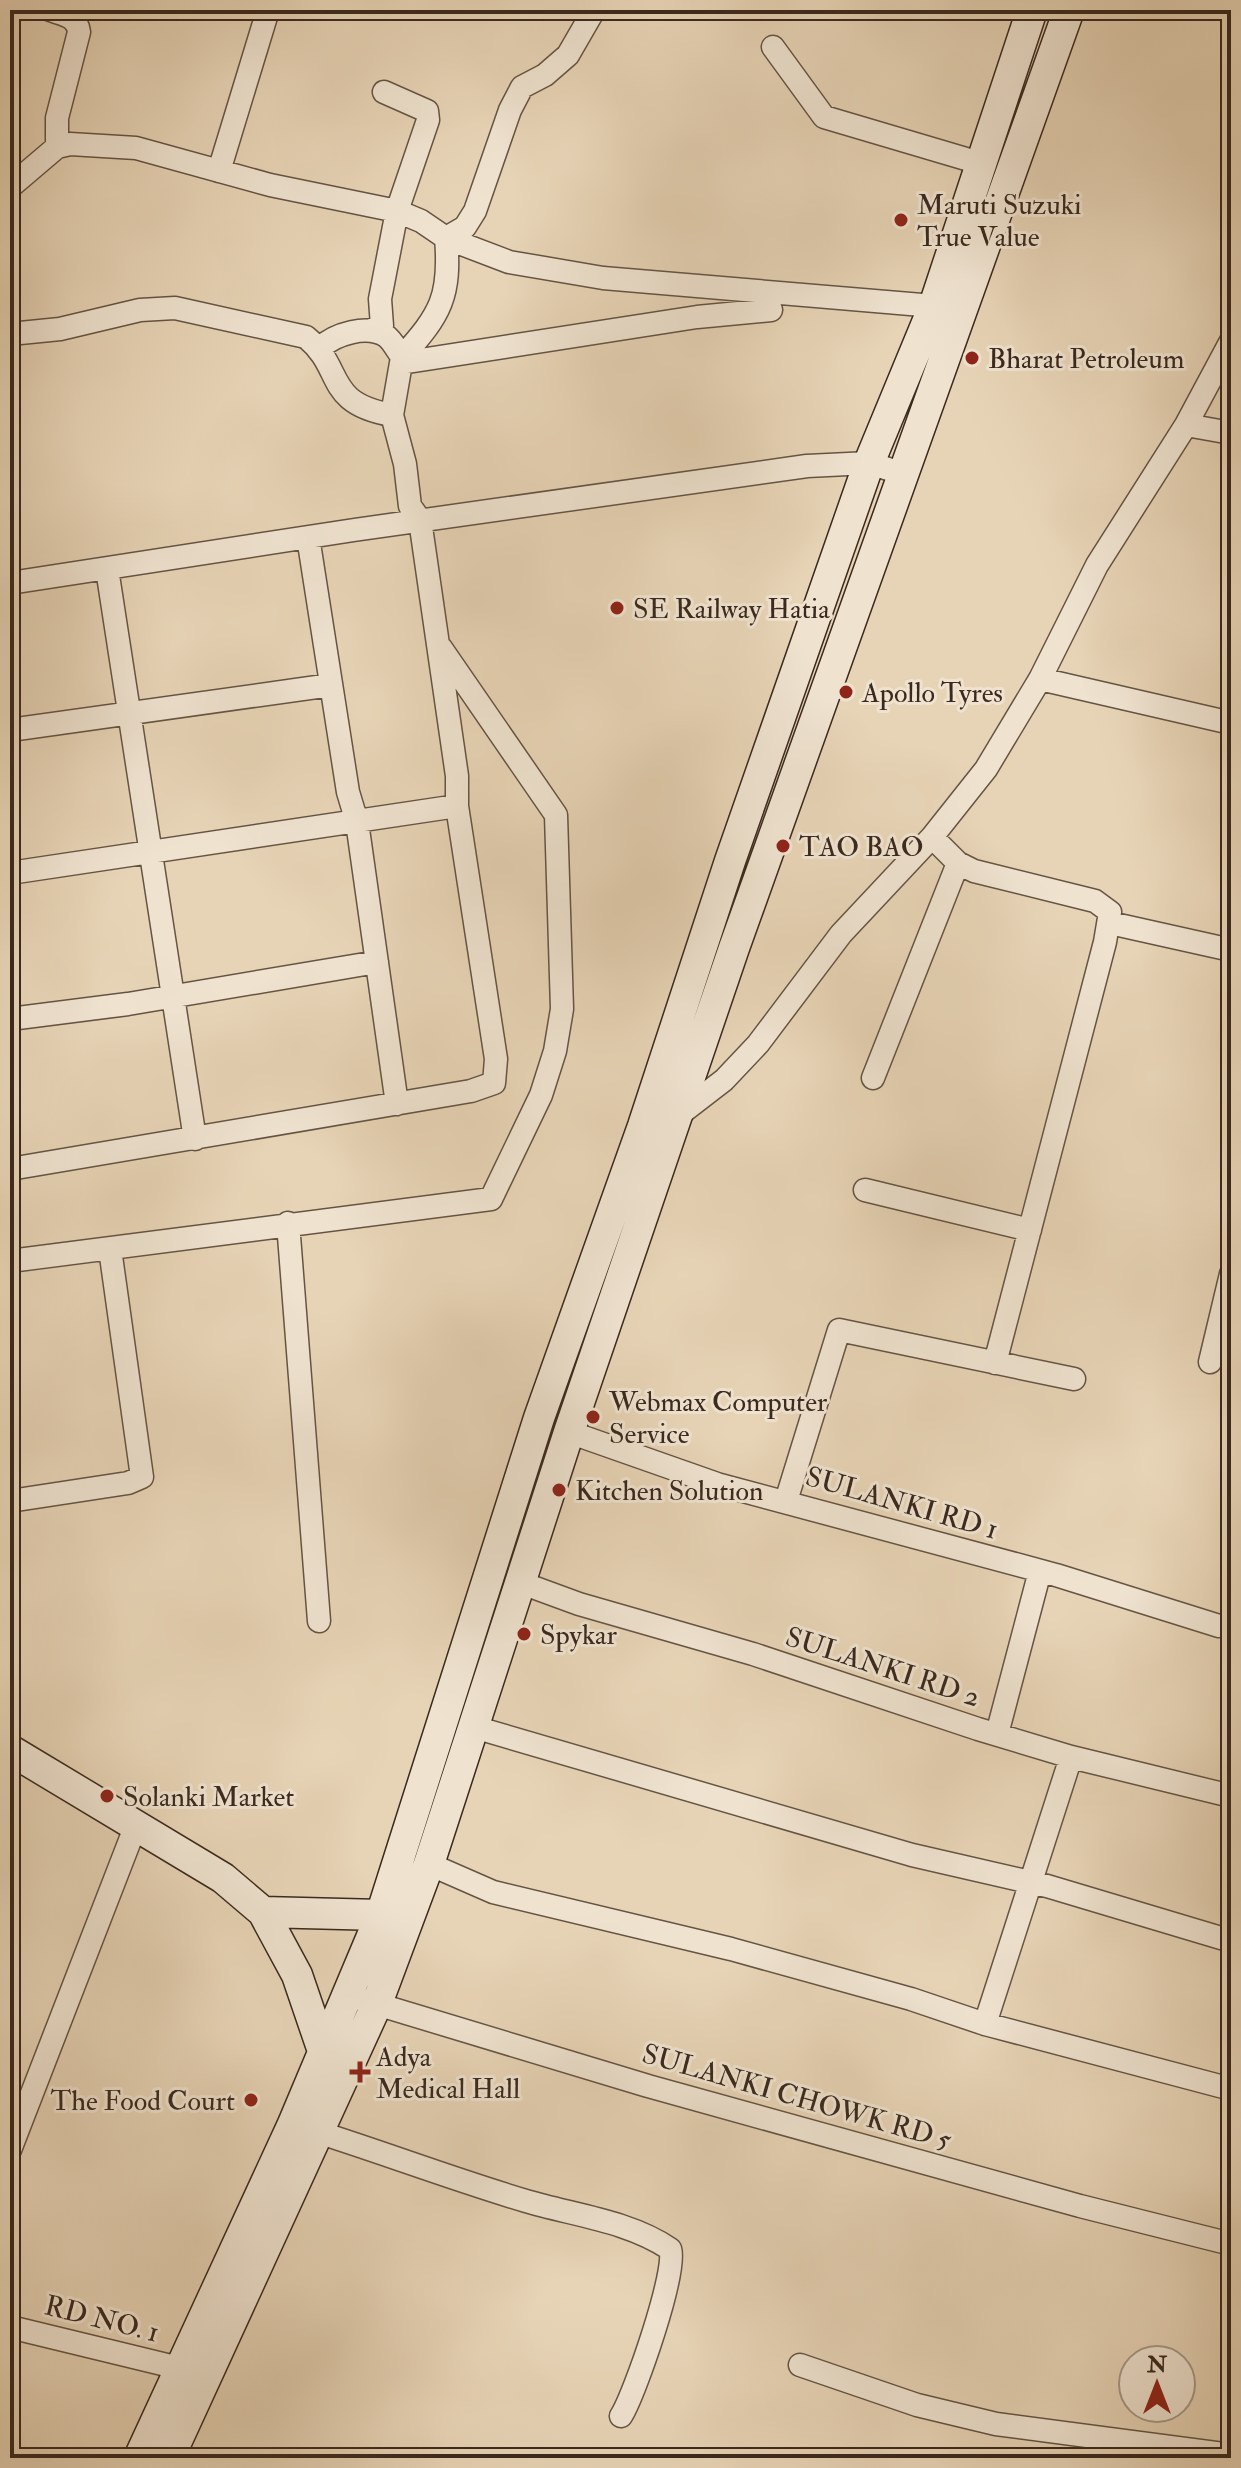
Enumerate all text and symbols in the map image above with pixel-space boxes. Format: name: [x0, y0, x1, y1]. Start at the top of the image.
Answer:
place label: Maruti Suzuki True Value: [917, 188, 1082, 255]
marker: Maruti Suzuki True Value: [892, 211, 910, 229]
place label: Bharat Petroleum: [988, 342, 1185, 377]
marker: Bharat Petroleum: [963, 349, 981, 367]
place label: SE Railway Hatia: [633, 592, 830, 627]
marker: SE Railway Hatia: [608, 599, 626, 617]
place label: Apollo Tyres: [861, 676, 1003, 711]
marker: Apollo Tyres: [837, 683, 855, 701]
place label: TAO BAO: [799, 830, 923, 865]
marker: TAO BAO: [774, 837, 792, 855]
place label: Webmax Computer Service: [608, 1385, 828, 1452]
marker: Webmax Computer Service: [584, 1408, 602, 1426]
street label: SULANKI RD 1: [801, 1459, 1002, 1548]
place label: Kitchen Solution: [575, 1474, 764, 1509]
marker: Kitchen Solution: [550, 1481, 568, 1499]
place label: Spykar: [540, 1618, 618, 1653]
street label: SULANKI RD 2: [781, 1620, 984, 1715]
marker: Spykar: [515, 1625, 533, 1643]
place label: Solanki Market: [123, 1780, 294, 1815]
marker: Solanki Market: [98, 1787, 116, 1805]
street label: SULANKI CHOWK RD 5: [638, 2037, 956, 2159]
place label: Adya Medical Hall: [375, 2040, 520, 2107]
marker: Adya Medical Hall: [351, 2063, 369, 2081]
place label: The Food Court: [50, 2084, 235, 2119]
marker: The Food Court: [242, 2091, 260, 2109]
street label: RD NO. 1: [41, 2288, 162, 2351]
north arrow: [1117, 2344, 1197, 2424]
text: N: [1146, 2351, 1167, 2379]

